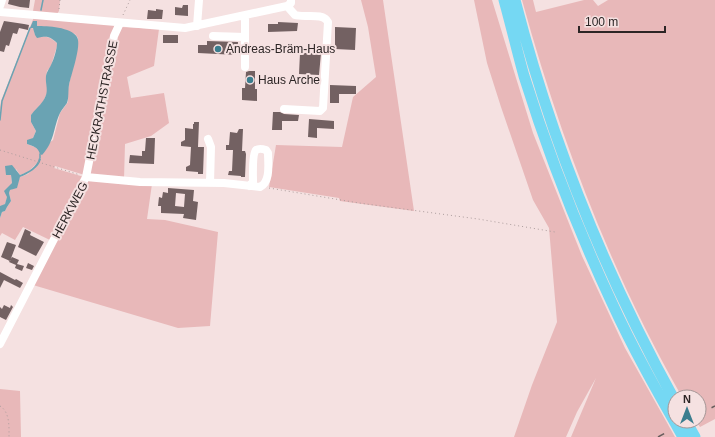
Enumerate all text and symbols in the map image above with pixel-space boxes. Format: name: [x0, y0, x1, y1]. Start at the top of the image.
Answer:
scale bar: [579, 8, 665, 34]
text: 100 m: [585, 15, 618, 29]
street label: HECKRATHSTRASSE: [84, 39, 120, 161]
place label: Andreas-Bräm-Haus: [226, 42, 335, 56]
marker: Andreas-Bräm-Haus: [213, 44, 223, 54]
place label: Haus Arche: [258, 73, 320, 87]
marker: Haus Arche: [245, 75, 255, 85]
street label: HERKWEG: [49, 179, 91, 241]
north arrow: [667, 389, 707, 429]
text: N: [683, 393, 691, 405]

